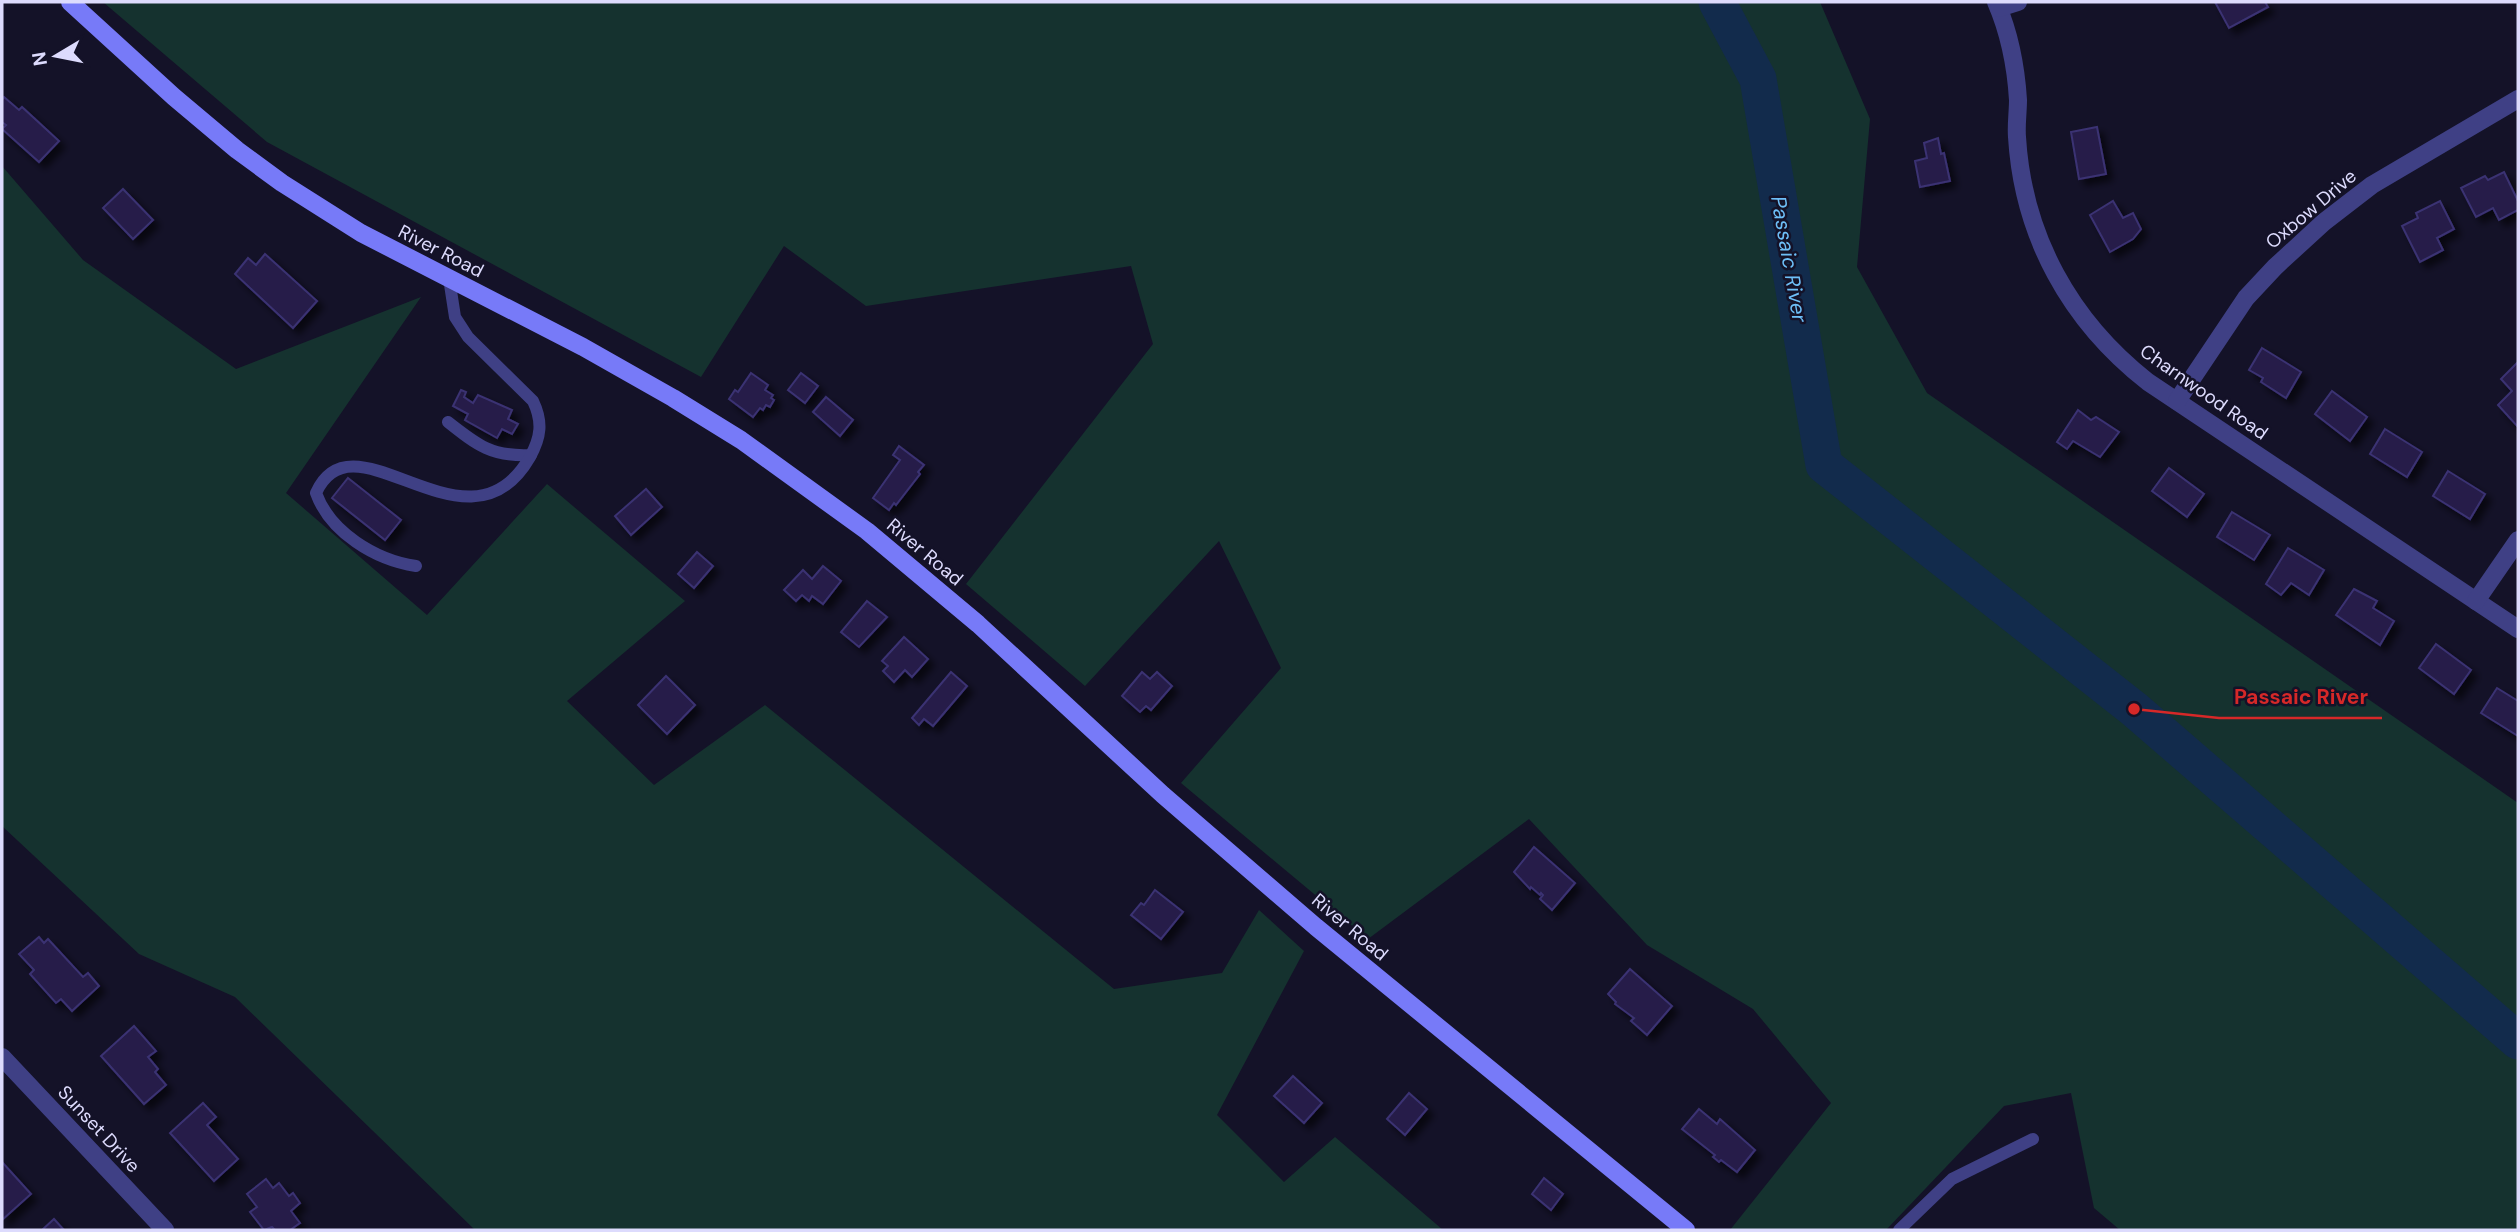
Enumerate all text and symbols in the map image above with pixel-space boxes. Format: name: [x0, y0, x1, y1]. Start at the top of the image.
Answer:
north arrow: [21, 21, 91, 91]
text: N: [26, 50, 53, 68]
street label: Oxbow Drive: [2260, 164, 2362, 254]
water label: Passaic River: [1764, 194, 1814, 326]
street label: River Road: [394, 219, 488, 283]
street label: Charnwood Road: [2135, 339, 2273, 445]
street label: River Road: [882, 513, 968, 591]
callout: Passaic River: [2219, 676, 2382, 718]
text: Passaic River: [2234, 683, 2369, 711]
street label: River Road: [1307, 888, 1393, 966]
street label: Sunset Drive: [52, 1080, 146, 1178]

